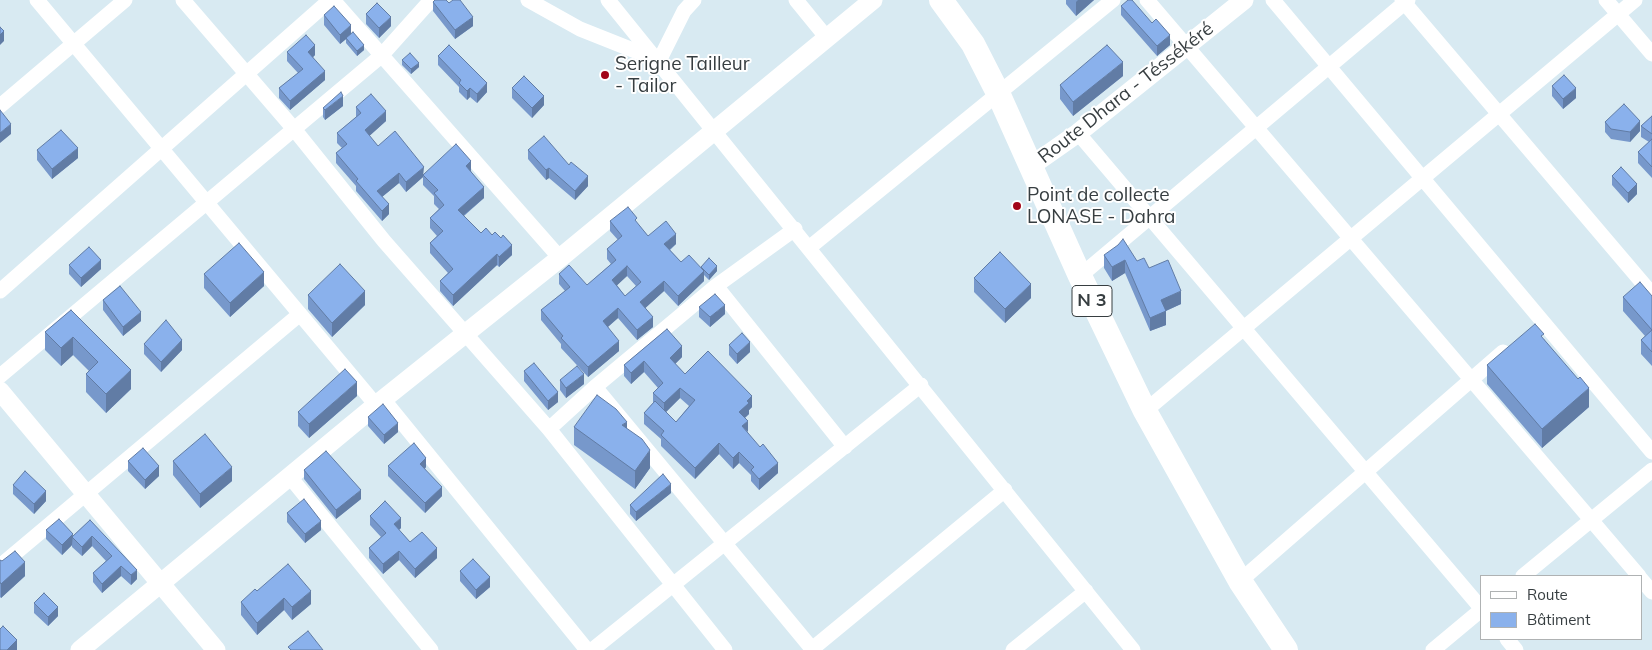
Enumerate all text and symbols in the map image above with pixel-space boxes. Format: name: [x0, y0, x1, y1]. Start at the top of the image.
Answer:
street label: Route Dhara - Téssékéré: [1034, 17, 1218, 169]
place label: Serigne Tailleur - Tailor: [615, 53, 750, 97]
marker: Serigne Tailleur - Tailor: [599, 69, 611, 81]
place label: Point de collecte LONASE - Dahra: [1027, 184, 1175, 228]
marker: Point de collecte LONASE - Dahra: [1011, 200, 1023, 212]
road number: N 3: [1072, 286, 1112, 316]
legend: [1480, 575, 1642, 640]
text: Route: [1527, 585, 1568, 604]
text: Bâtiment: [1527, 610, 1590, 629]

